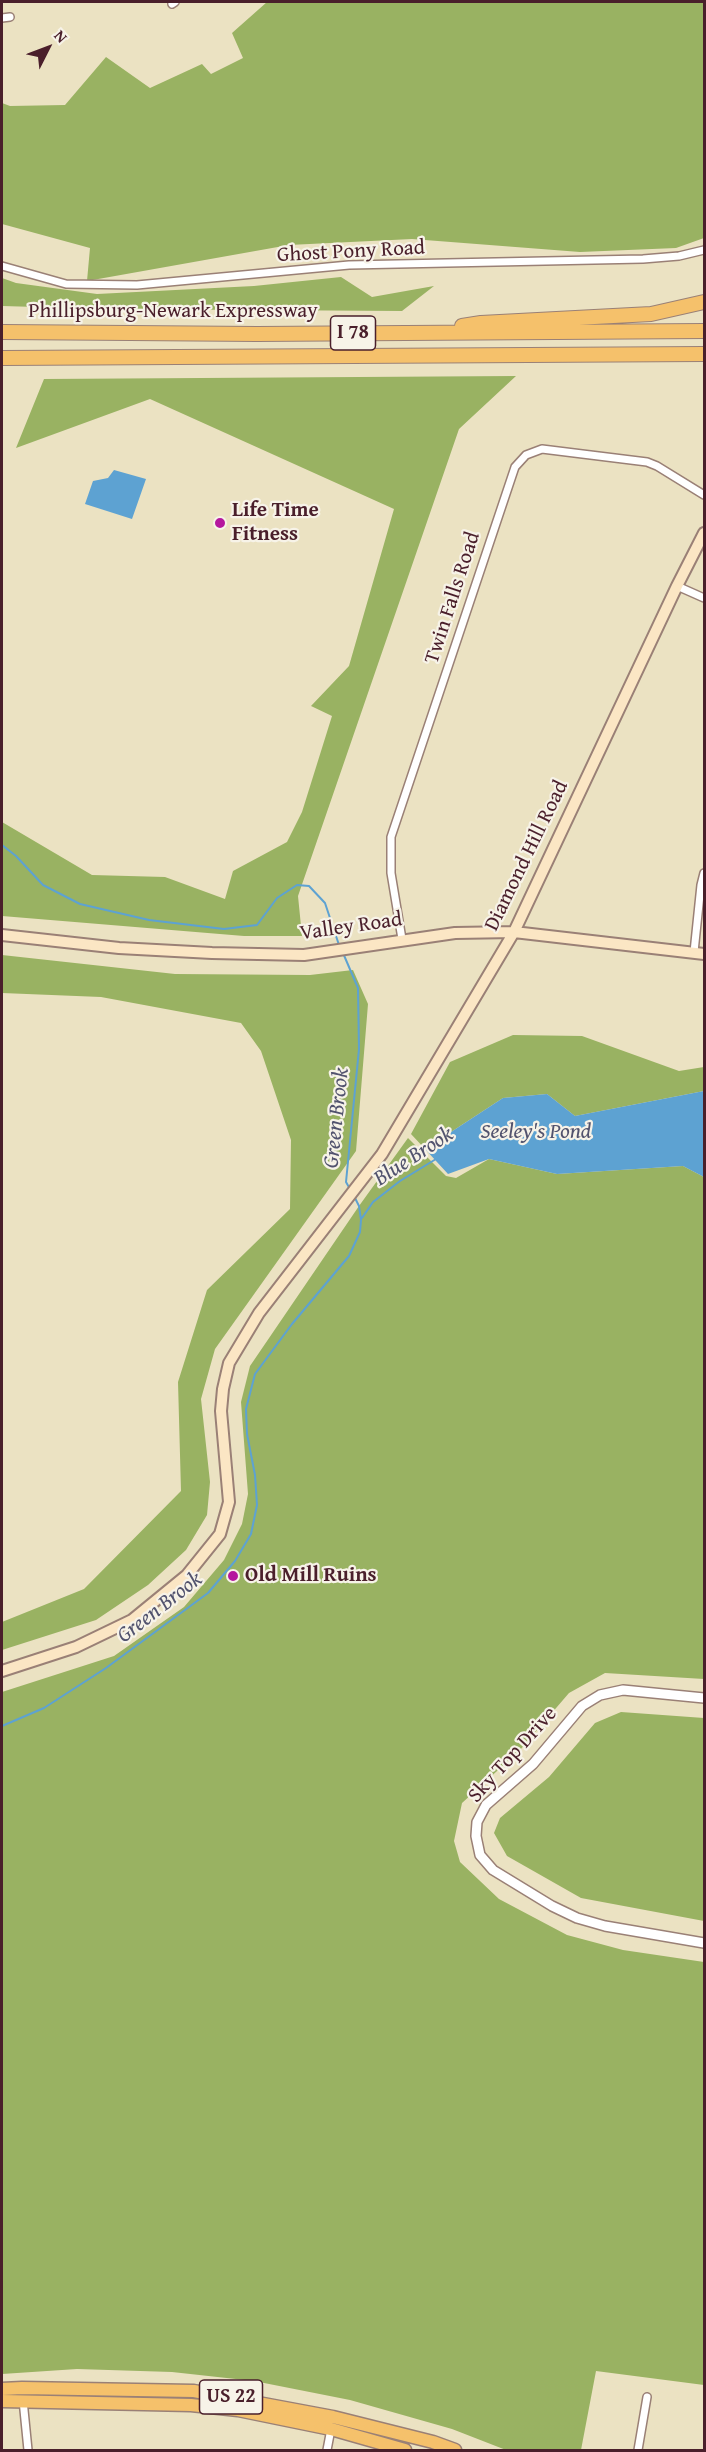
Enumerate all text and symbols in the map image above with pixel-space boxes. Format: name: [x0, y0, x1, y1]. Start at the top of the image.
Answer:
north arrow: [18, 18, 78, 78]
text: N: [49, 24, 74, 48]
street label: Ghost Pony Road: [276, 236, 426, 268]
street label: Phillipsburg-Newark Expressway: [28, 299, 318, 325]
road number: I 78: [330, 316, 376, 350]
place label: Life Time Fitness: [232, 498, 319, 548]
marker: Life Time Fitness: [213, 516, 227, 530]
street label: Twin Falls Road: [420, 529, 486, 667]
street label: Diamond Hill Road: [480, 777, 574, 935]
street label: Valley Road: [298, 907, 404, 947]
water label: Green Brook: [319, 1067, 355, 1169]
water label: Seeley's Pond: [481, 1119, 591, 1145]
water label: Blue Brook: [369, 1122, 459, 1192]
place label: Old Mill Ruins: [245, 1563, 377, 1589]
water label: Green Brook: [112, 1567, 208, 1649]
marker: Old Mill Ruins: [226, 1569, 240, 1583]
street label: Sky Top Drive: [463, 1702, 563, 1808]
road number: US 22: [200, 2380, 262, 2414]

